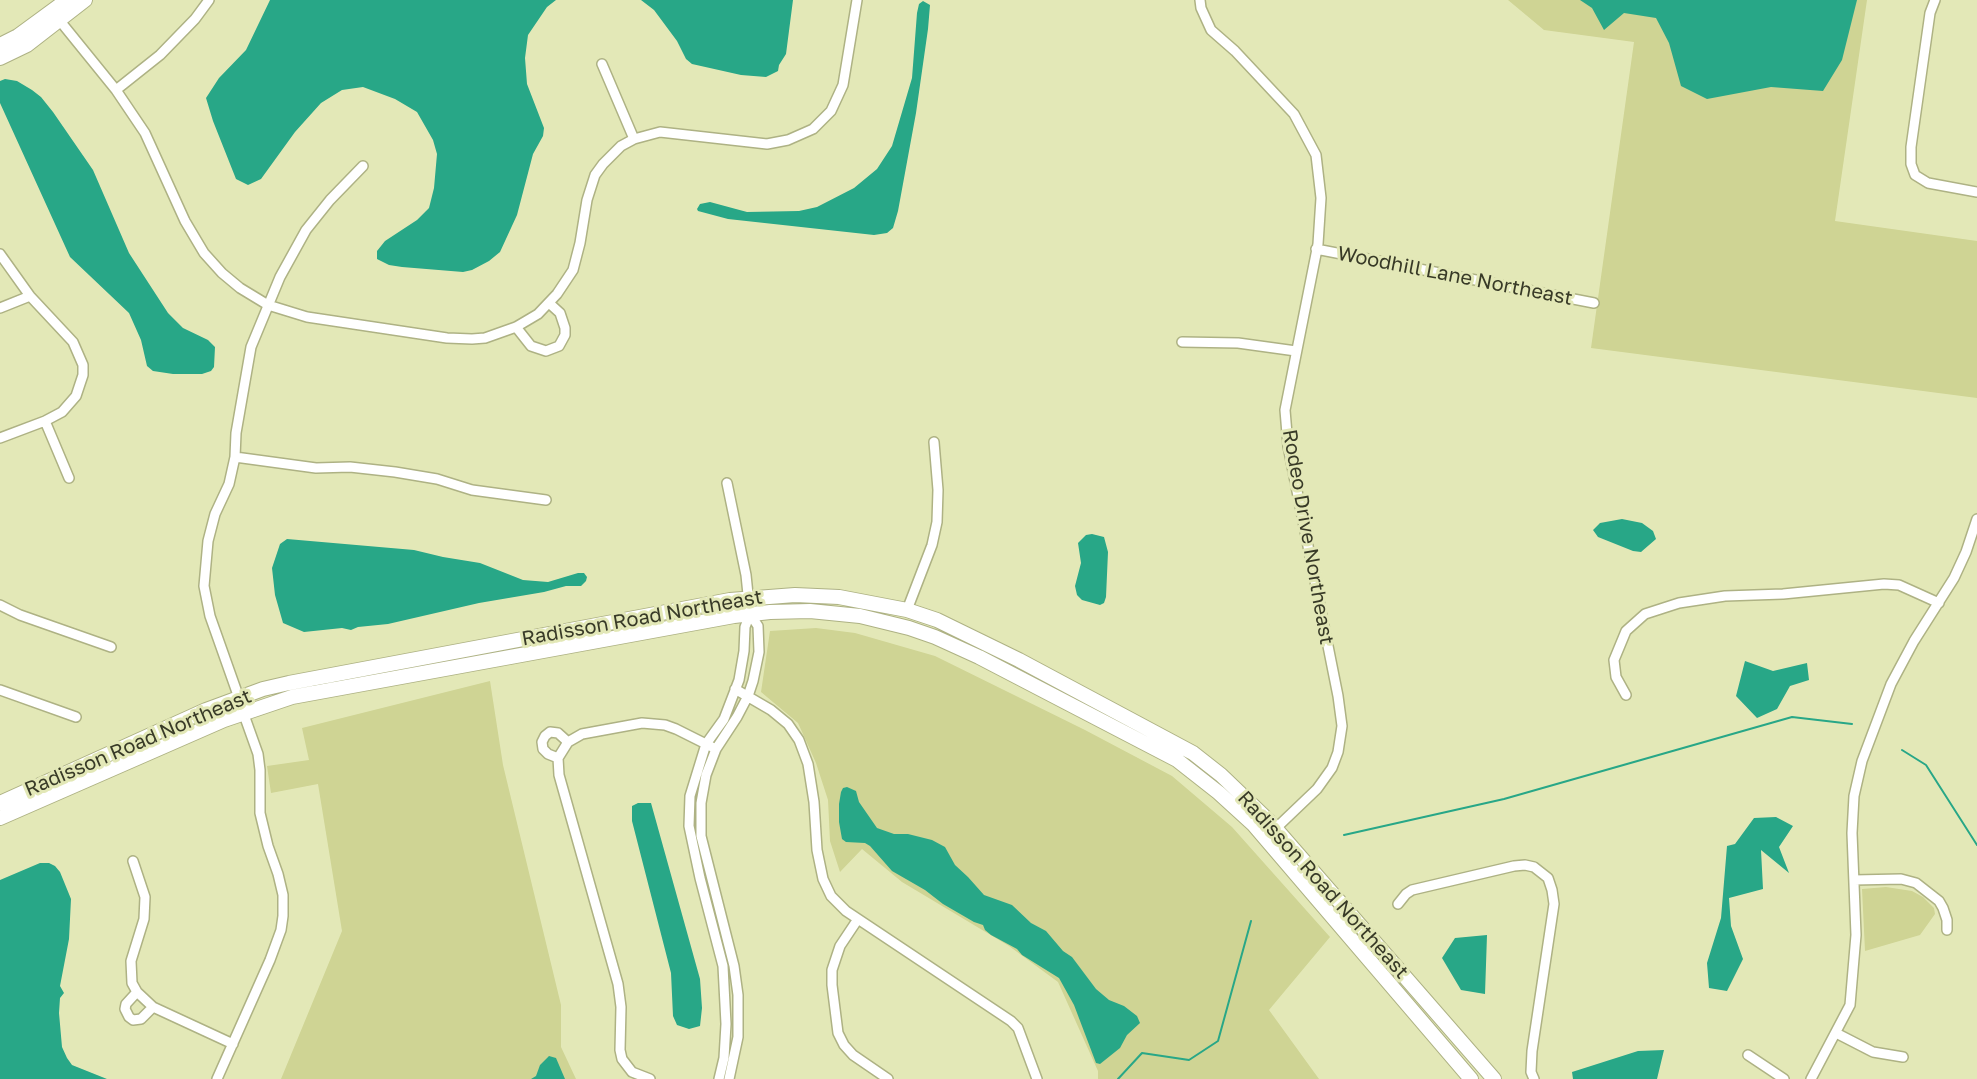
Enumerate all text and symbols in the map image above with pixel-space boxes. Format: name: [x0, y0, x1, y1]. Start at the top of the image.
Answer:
street label: Woodhill Lane Northeast: [1335, 241, 1575, 311]
street label: Rodeo Drive Northeast: [1277, 428, 1339, 646]
street label: Radisson Road Northeast: [520, 585, 764, 651]
street label: Radisson Road Northeast: [21, 684, 255, 802]
street label: Radisson Road Northeast: [1232, 786, 1414, 984]

